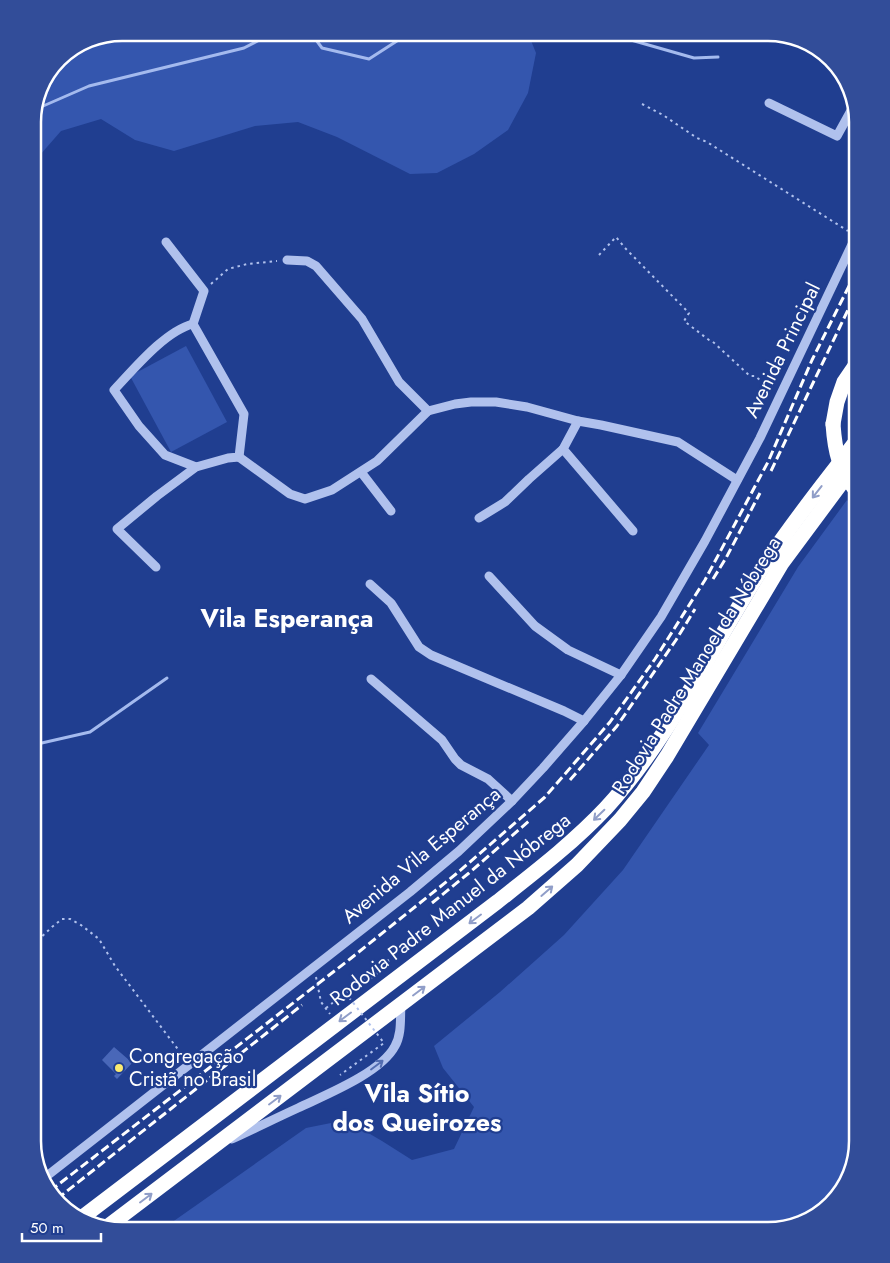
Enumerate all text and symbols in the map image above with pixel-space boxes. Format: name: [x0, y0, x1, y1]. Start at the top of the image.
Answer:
street label: Avenida Principal: [737, 278, 828, 423]
one-way arrow: [812, 485, 822, 499]
street label: Rodovia Padre Manoel da Nóbrega: [605, 531, 788, 800]
district label: Vila Esperança: [199, 600, 374, 636]
street label: Avenida Vila Esperança: [336, 780, 507, 931]
street label: Rodovia Padre Manuel da Nóbrega: [324, 806, 577, 1013]
one-way arrow: [593, 808, 605, 821]
one-way arrow: [540, 886, 553, 897]
one-way arrow: [468, 914, 482, 924]
one-way arrow: [412, 986, 425, 997]
one-way arrow: [339, 1012, 352, 1023]
place label: Congregação Cristã no Brasil: [129, 1042, 256, 1094]
one-way arrow: [370, 1060, 384, 1070]
marker: Congregação Cristã no Brasil: [113, 1062, 125, 1074]
district label: Vila Sítio dos Queirozes: [333, 1075, 501, 1140]
one-way arrow: [268, 1095, 282, 1105]
one-way arrow: [139, 1193, 153, 1203]
scale bar: [22, 1210, 101, 1242]
text: 50 m: [30, 1217, 64, 1239]

